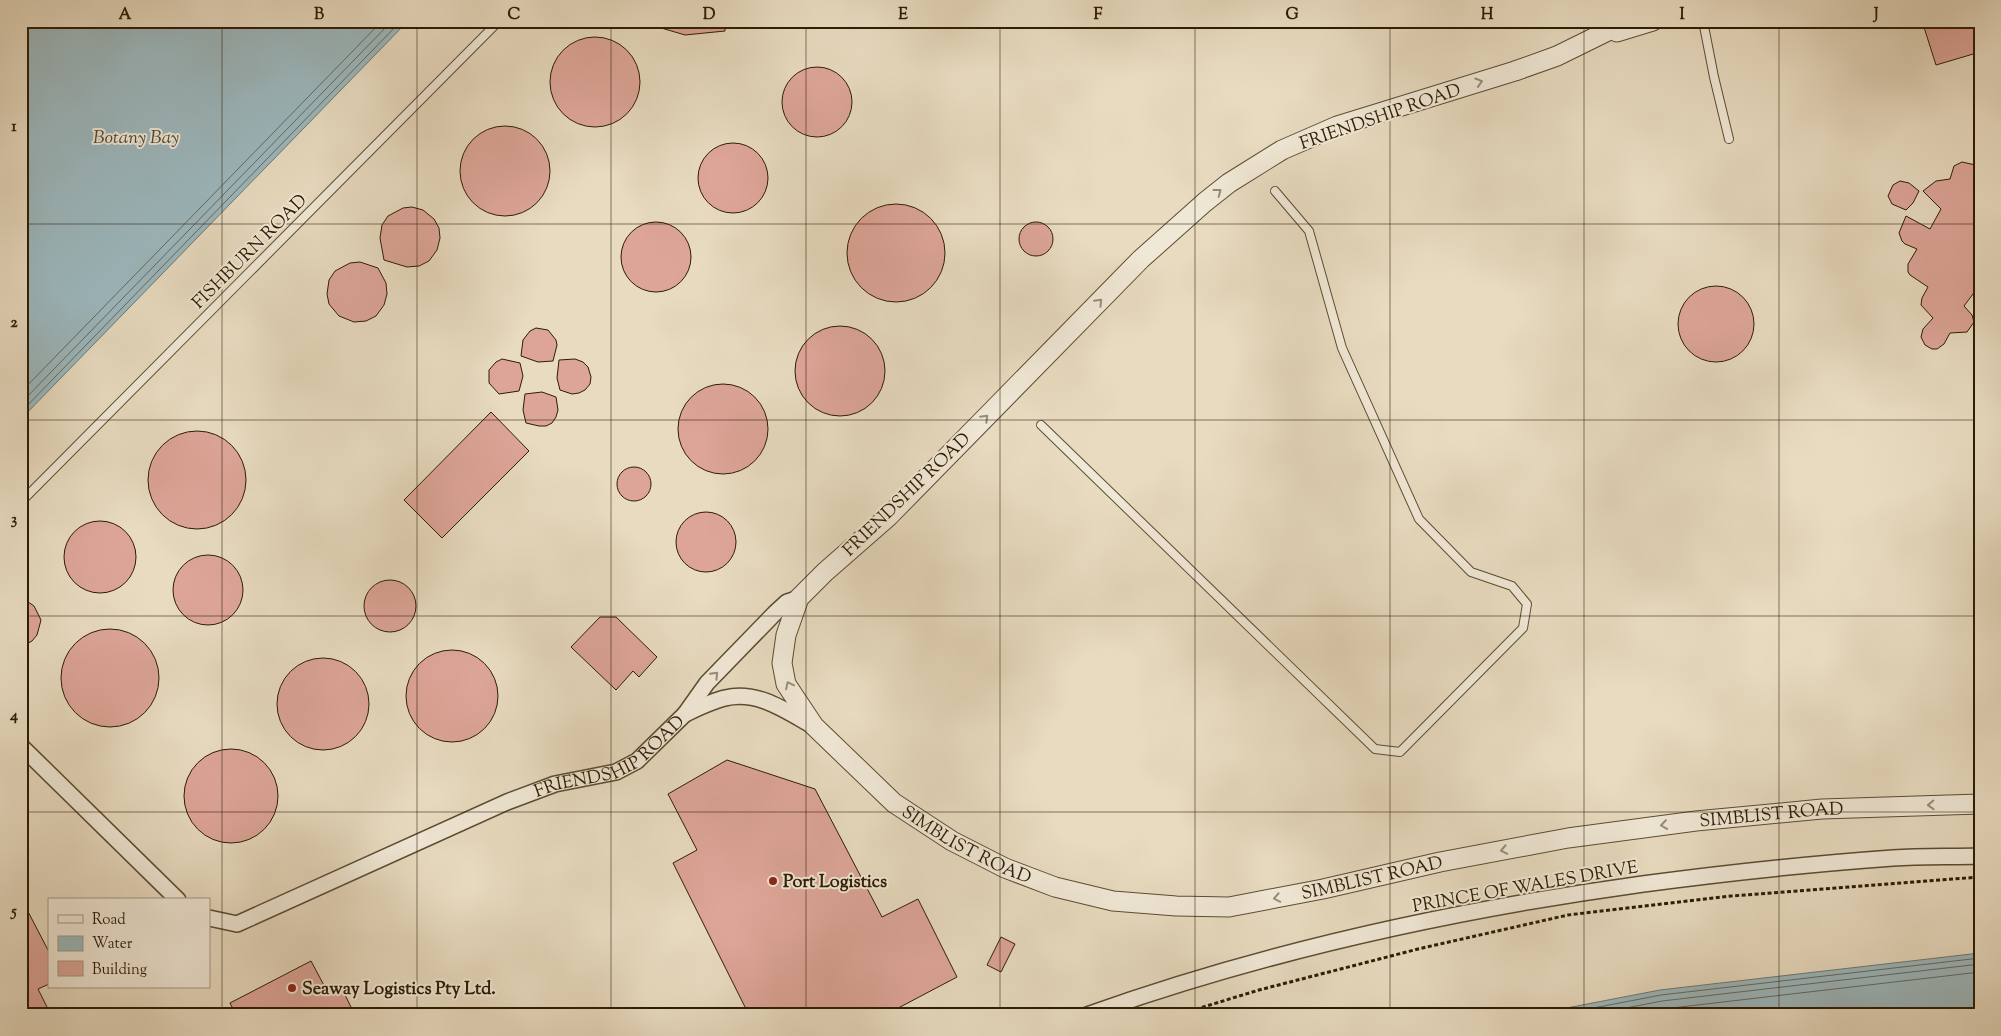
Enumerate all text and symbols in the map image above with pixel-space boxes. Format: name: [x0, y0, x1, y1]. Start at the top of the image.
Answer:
text: A: [119, 4, 132, 27]
text: B: [314, 4, 324, 27]
text: C: [508, 4, 521, 27]
text: D: [703, 4, 716, 27]
text: E: [898, 4, 908, 27]
text: F: [1094, 4, 1103, 27]
text: G: [1285, 4, 1299, 27]
text: H: [1481, 4, 1494, 27]
text: I: [1679, 4, 1685, 27]
text: J: [1872, 4, 1879, 27]
street label: FRIENDSHIP ROAD: [1297, 78, 1465, 158]
one-way arrow: [1474, 78, 1482, 88]
text: 1: [11, 116, 17, 139]
water label: Botany Bay: [93, 125, 179, 152]
street label: FISHBURN ROAD: [187, 189, 314, 316]
one-way arrow: [1212, 189, 1222, 198]
one-way arrow: [1093, 299, 1102, 308]
text: 2: [10, 312, 18, 335]
one-way arrow: [979, 415, 988, 424]
street label: FRIENDSHIP ROAD: [838, 427, 977, 563]
text: 3: [11, 509, 18, 532]
one-way arrow: [709, 672, 718, 681]
one-way arrow: [785, 681, 795, 690]
text: 4: [9, 705, 18, 728]
street label: FRIENDSHIP ROAD: [531, 710, 691, 806]
street label: SIMBLIST ROAD: [1699, 797, 1844, 836]
one-way arrow: [1927, 799, 1935, 810]
street label: SIMBLIST ROAD: [896, 800, 1035, 892]
one-way arrow: [1660, 819, 1668, 830]
one-way arrow: [1500, 844, 1508, 855]
street label: SIMBLIST ROAD: [1299, 851, 1446, 908]
street label: PRINCE OF WALES DRIVE: [1411, 855, 1640, 921]
place label: Port Logistics: [783, 870, 887, 896]
marker: Port Logistics: [767, 875, 779, 887]
one-way arrow: [1272, 892, 1281, 903]
legend: [48, 898, 210, 988]
text: 5: [9, 901, 17, 924]
text: Road: [92, 910, 126, 931]
text: Water: [92, 934, 133, 955]
text: Building: [92, 960, 147, 981]
place label: Seaway Logistics Pty Ltd.: [302, 977, 496, 1003]
marker: Seaway Logistics Pty Ltd.: [286, 982, 298, 994]

